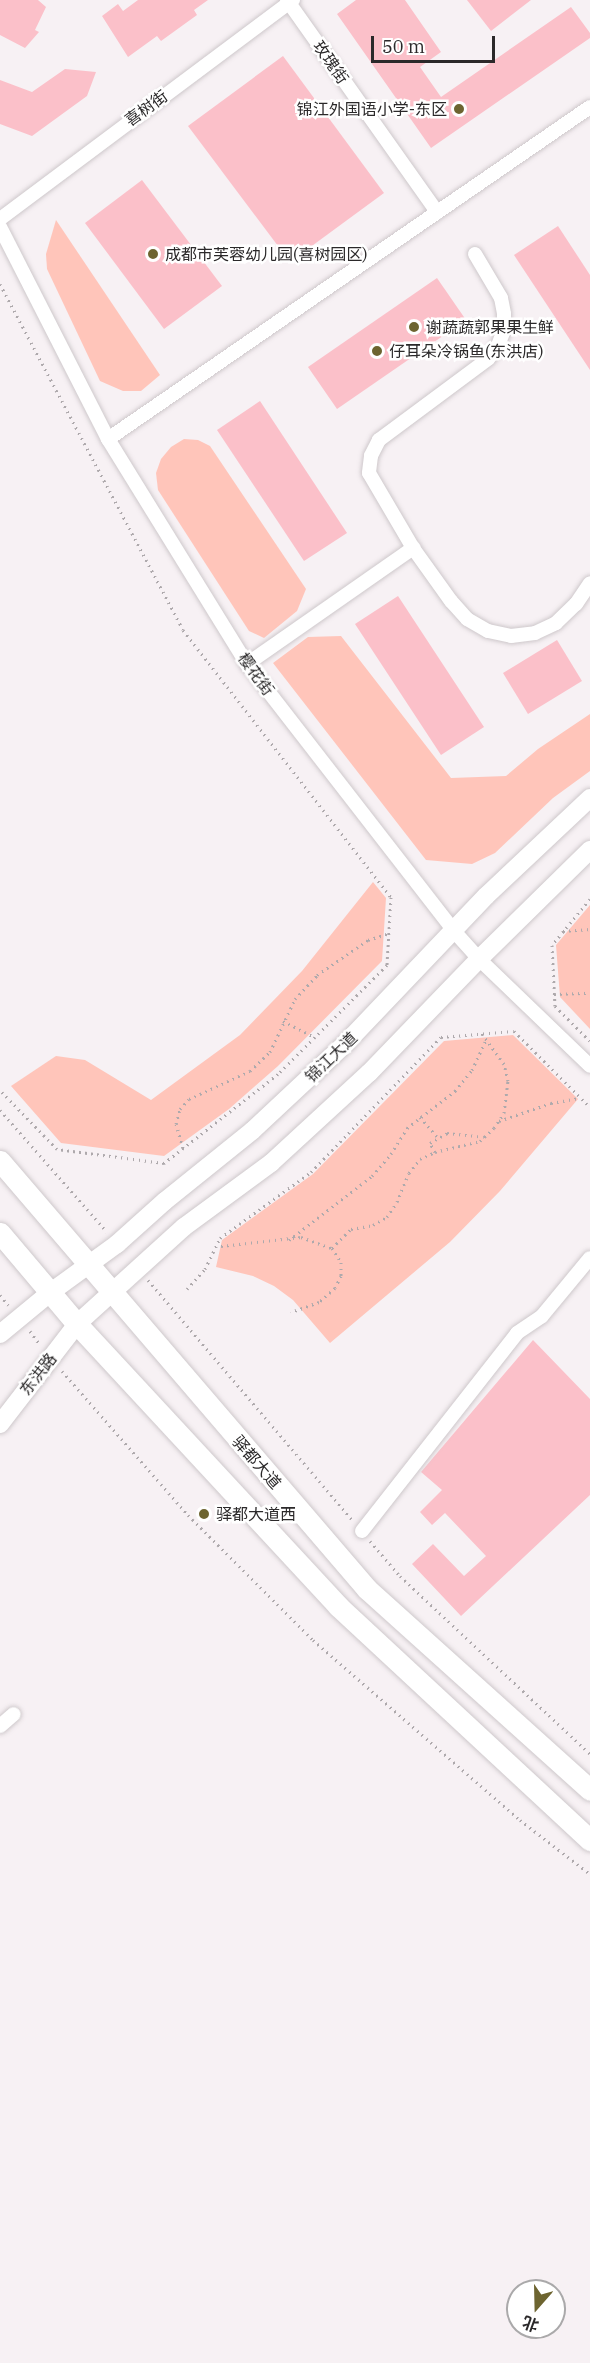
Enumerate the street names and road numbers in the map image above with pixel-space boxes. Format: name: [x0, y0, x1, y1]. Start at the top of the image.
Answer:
street label: 玫瑰街: [309, 37, 353, 87]
street label: 喜树街: [121, 86, 171, 130]
street label: 樱花街: [234, 649, 278, 699]
street label: 锦江大道: [301, 1028, 361, 1086]
street label: 东洪路: [16, 1349, 60, 1399]
street label: 驿都大道: [229, 1432, 285, 1492]

